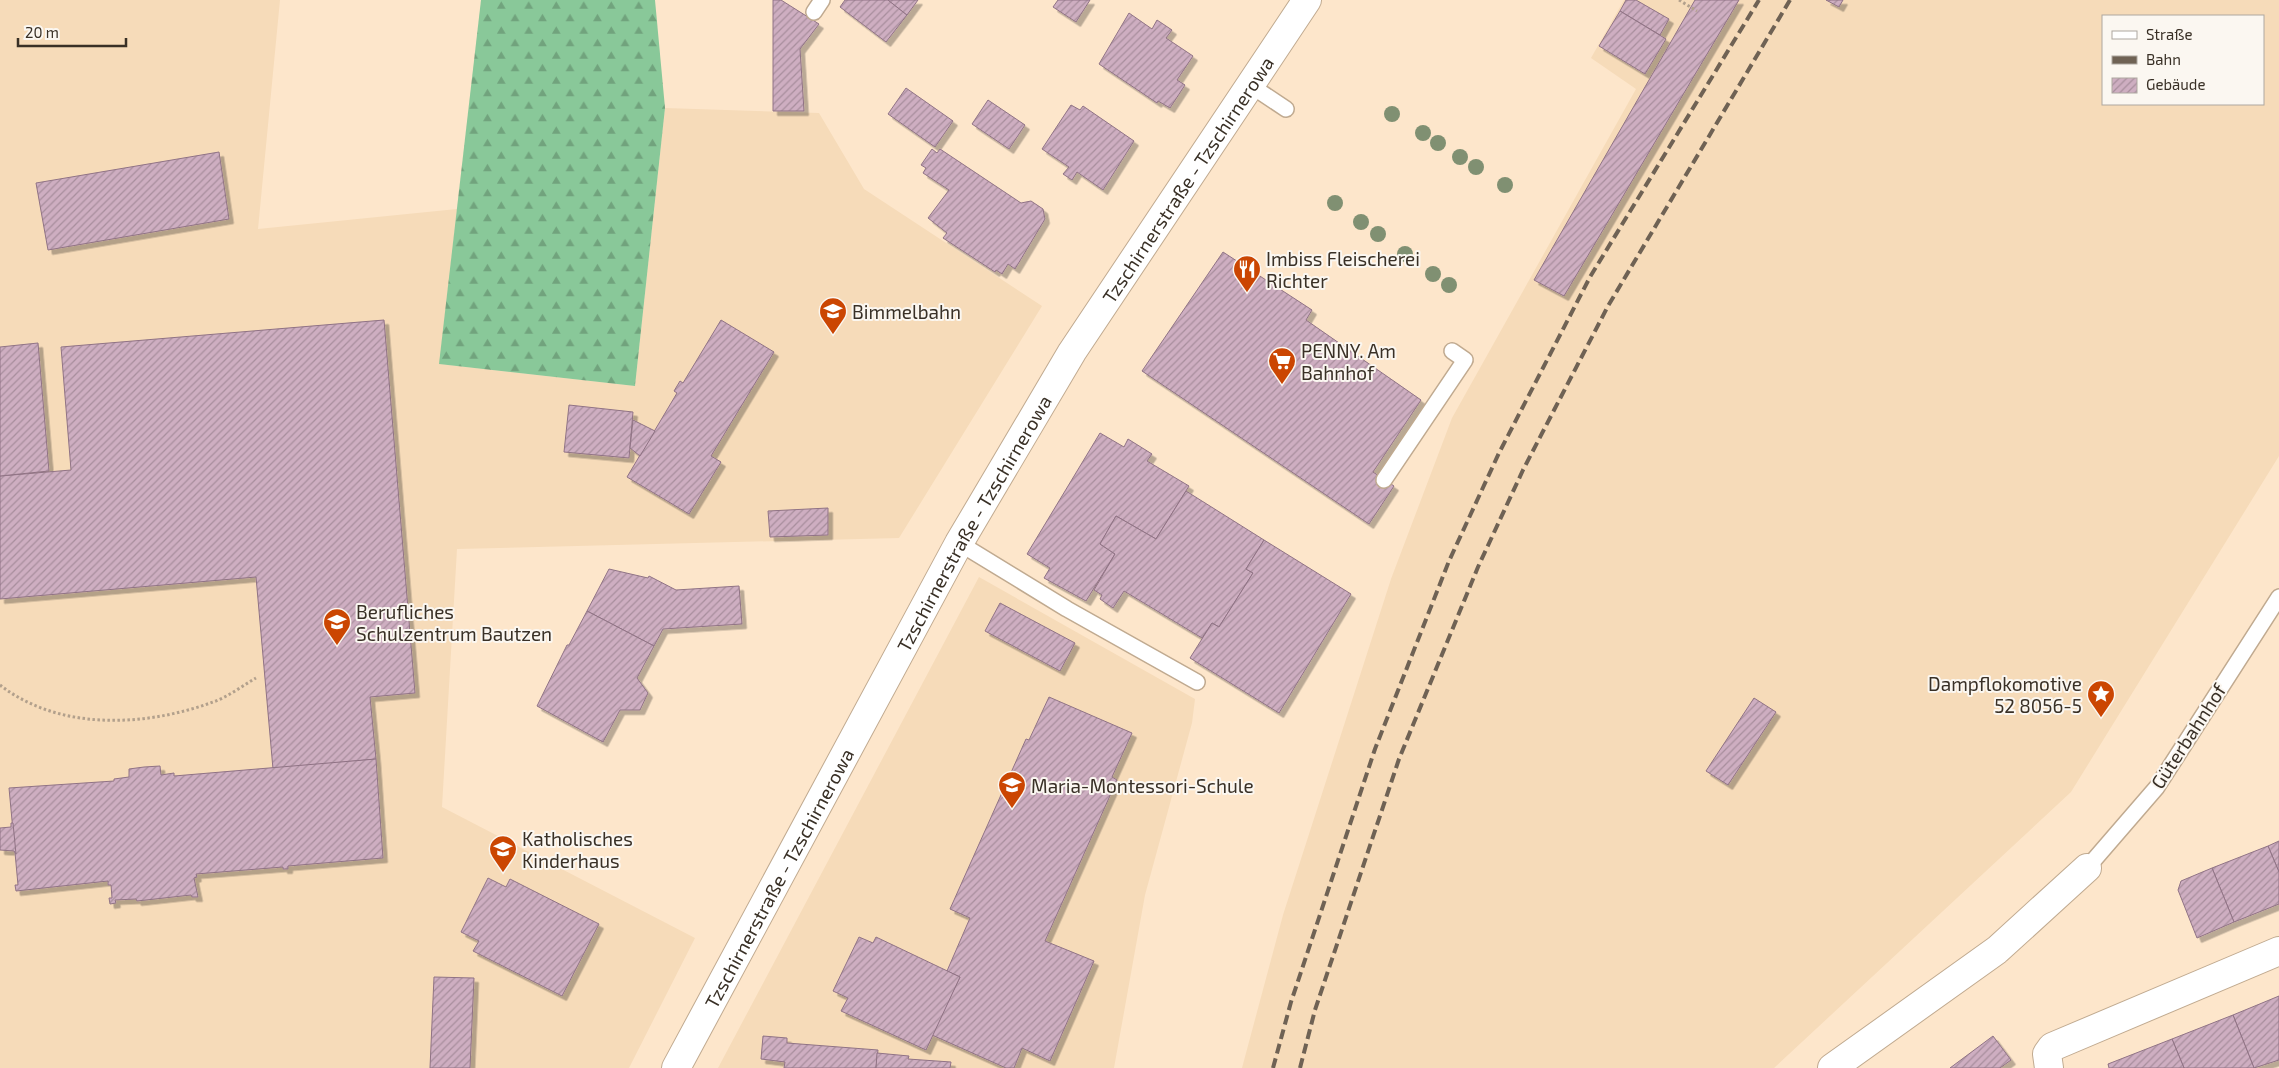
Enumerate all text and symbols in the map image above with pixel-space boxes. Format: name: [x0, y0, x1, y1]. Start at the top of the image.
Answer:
scale bar: [18, 15, 125, 47]
legend: [2102, 15, 2264, 105]
text: 20 m: [25, 23, 59, 41]
text: Straße: [2146, 25, 2192, 43]
text: Bahn: [2146, 50, 2181, 68]
street label: Tzschirnerstraße - Tzschirnerowa: [1097, 52, 1278, 307]
text: Gebäude: [2146, 75, 2205, 93]
place label: Imbiss Fleischerei Richter: [1266, 247, 1420, 292]
restaurant icon: Imbiss Fleischerei Richter: [1232, 254, 1262, 293]
school or university icon: Bimmelbahn: [818, 296, 848, 335]
place label: Bimmelbahn: [852, 300, 961, 323]
place label: PENNY. Am Bahnhof: [1301, 339, 1396, 384]
supermarket icon: PENNY. Am Bahnhof: [1267, 346, 1297, 385]
street label: Tzschirnerstraße - Tzschirnerowa: [891, 391, 1056, 655]
place label: Berufliches Schulzentrum Bautzen: [356, 600, 552, 645]
school or university icon: Berufliches Schulzentrum Bautzen: [322, 607, 352, 646]
place label: Dampflokomotive 52 8056-5: [1928, 672, 2082, 717]
place icon: Dampflokomotive 52 8056-5: [2086, 679, 2116, 718]
street label: Güterbahnhof: [2146, 679, 2231, 793]
street label: Tzschirnerstraße - Tzschirnerowa: [699, 744, 858, 1012]
school or university icon: Maria-Montessori-Schule: [997, 770, 1027, 809]
place label: Maria-Montessori-Schule: [1031, 774, 1254, 797]
place label: Katholisches Kinderhaus: [522, 827, 633, 872]
school or university icon: Katholisches Kinderhaus: [488, 834, 518, 873]

